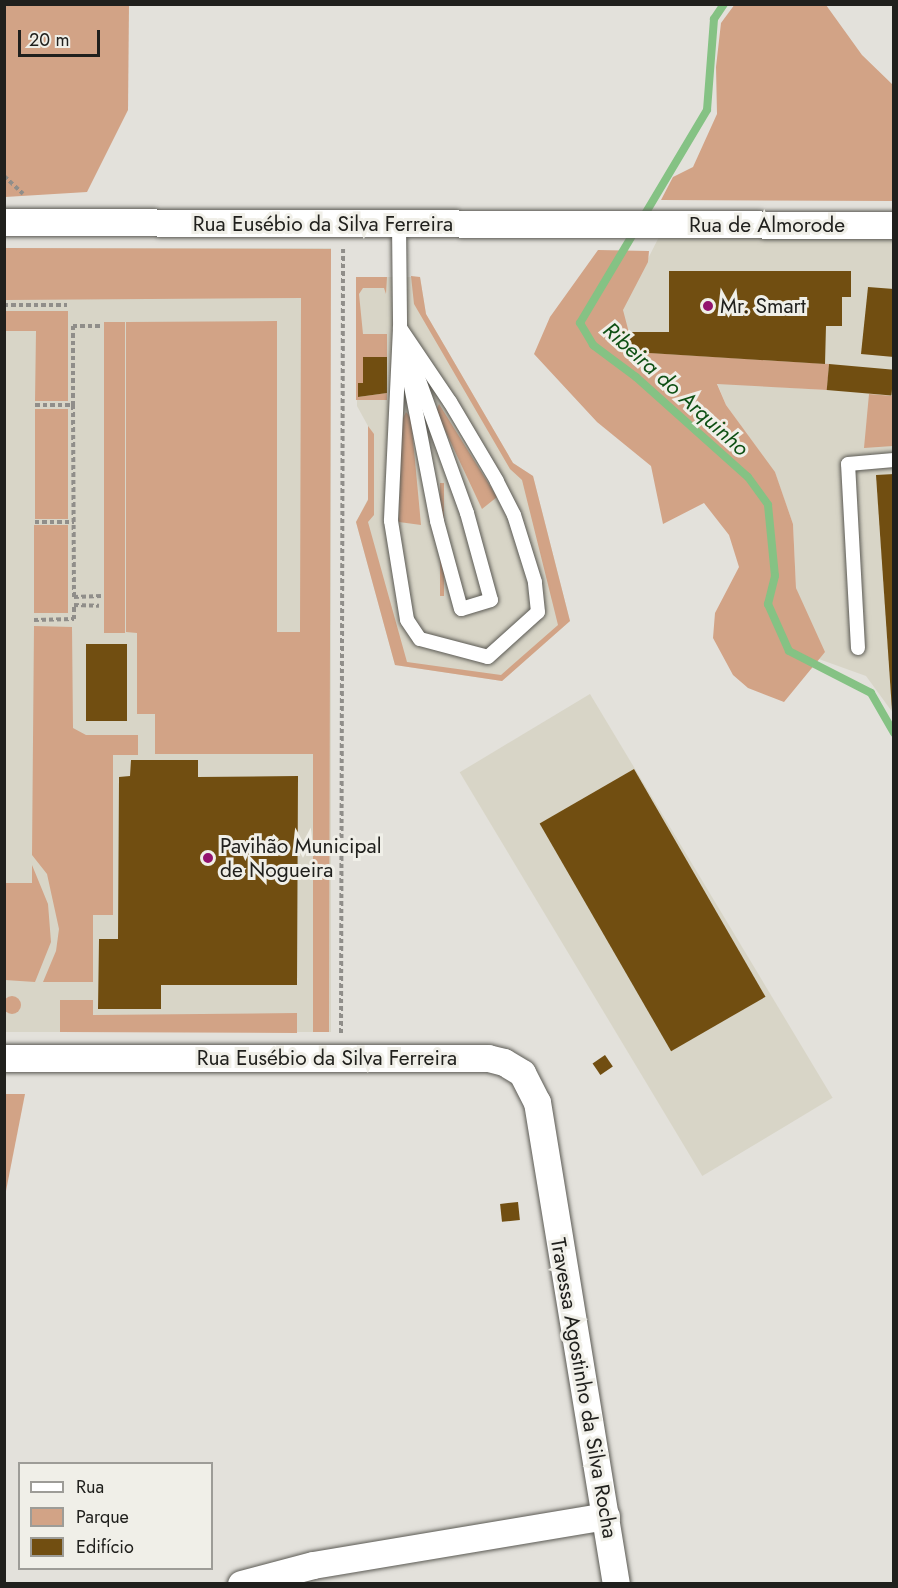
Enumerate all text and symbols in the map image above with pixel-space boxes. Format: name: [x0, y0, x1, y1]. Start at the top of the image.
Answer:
scale bar: [21, 18, 104, 56]
text: 20 m: [29, 27, 69, 53]
street label: Rua Eusébio da Silva Ferreira: [193, 211, 453, 237]
street label: Rua de Almorode: [689, 212, 845, 238]
place label: Mr. Smart: [720, 293, 806, 319]
marker: Mr. Smart: [701, 299, 715, 313]
water label: Ribeira do Arquinho: [598, 317, 754, 461]
place label: Pavihão Municipal de Nogueira: [220, 833, 381, 883]
marker: Pavihão Municipal de Nogueira: [201, 851, 215, 865]
street label: Rua Eusébio da Silva Ferreira: [197, 1045, 457, 1071]
street label: Travessa Agostinho da Silva Rocha: [545, 1236, 623, 1540]
legend: [18, 1462, 213, 1570]
text: Rua: [76, 1474, 104, 1500]
text: Parque: [76, 1504, 129, 1530]
text: Edifício: [76, 1534, 134, 1560]

